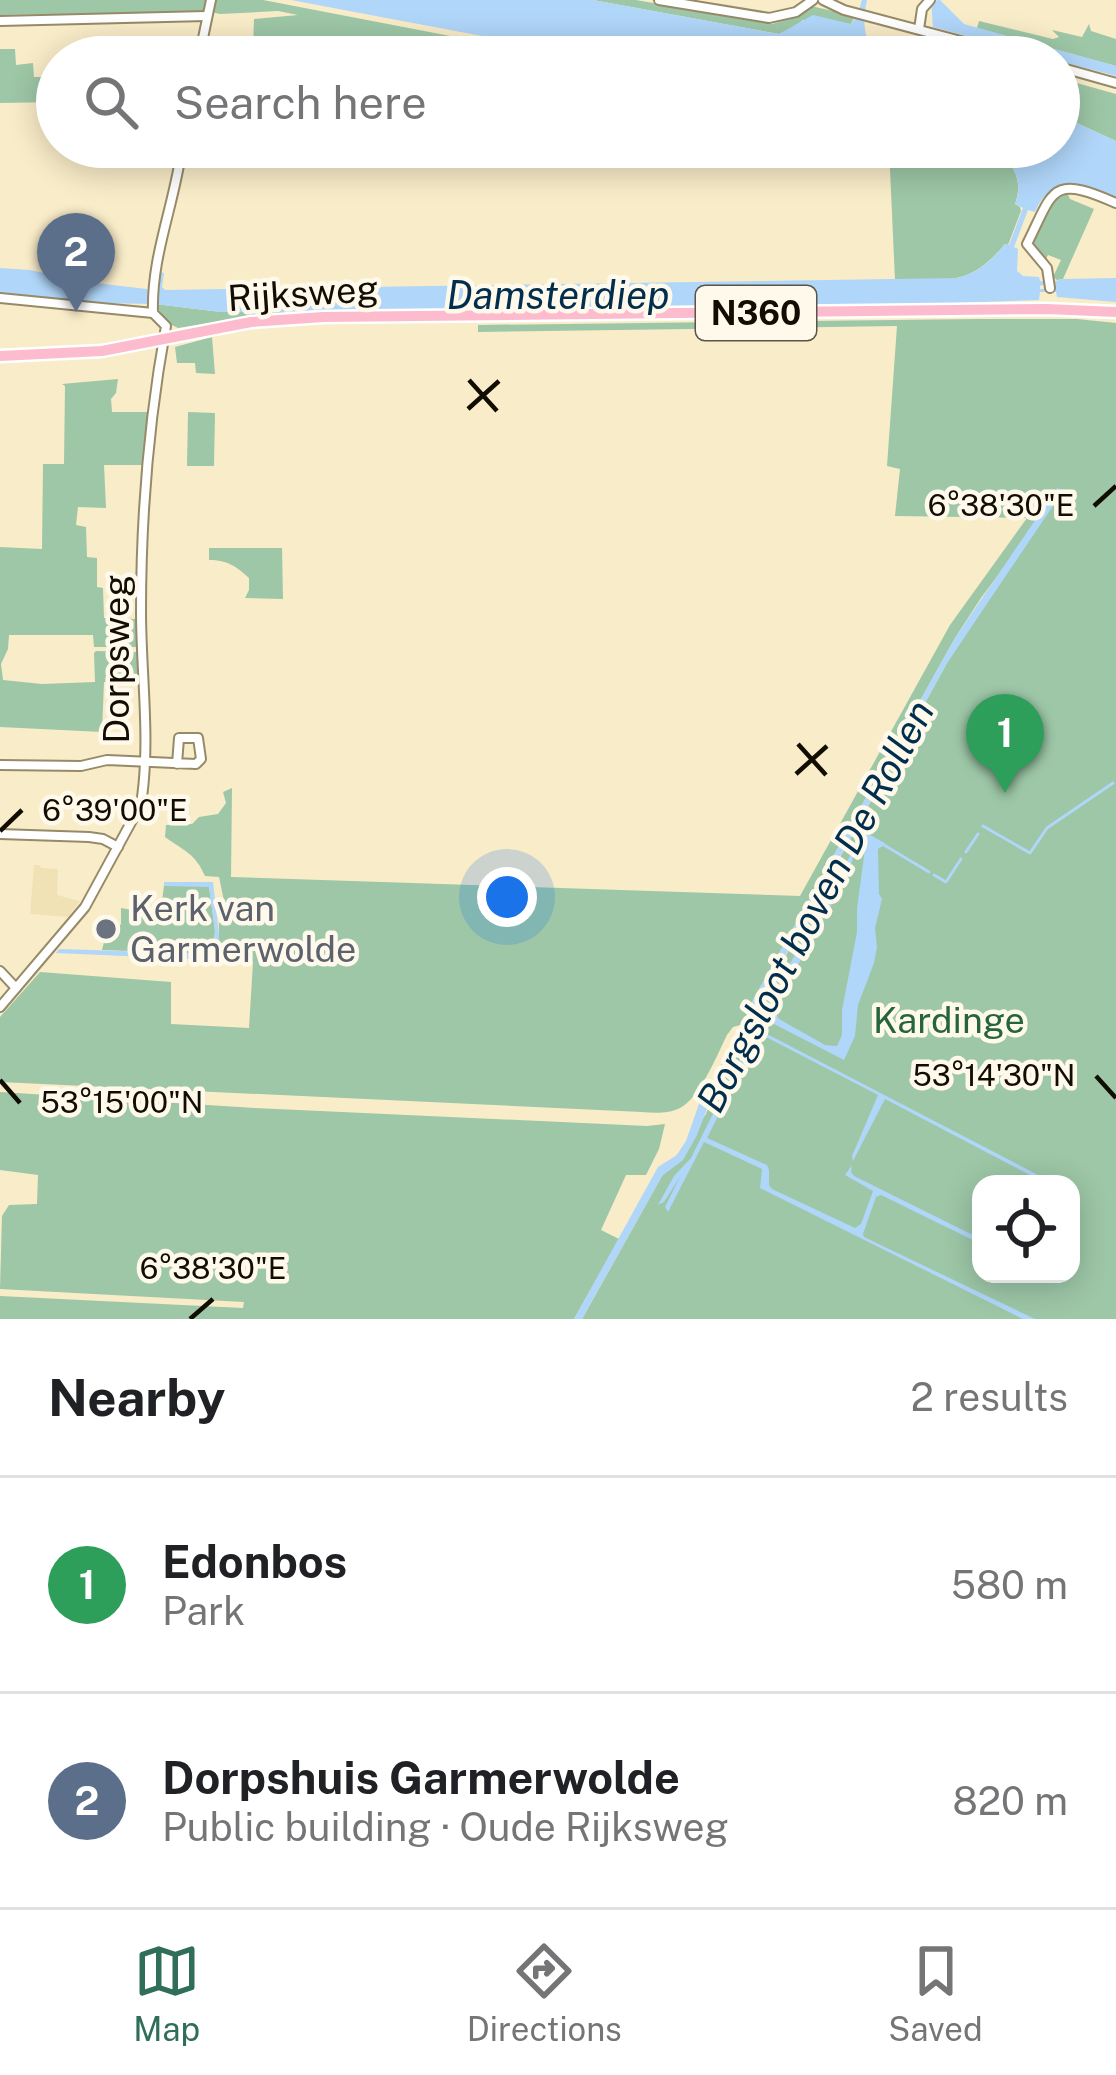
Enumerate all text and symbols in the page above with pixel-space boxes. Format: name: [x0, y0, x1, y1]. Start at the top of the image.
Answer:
search box: [36, 36, 1080, 168]
icon: search: [78, 69, 144, 135]
text: Search here: [174, 76, 427, 129]
pin: 2: [37, 213, 115, 312]
street label: Rijksweg: [226, 267, 380, 319]
water label: Damsterdiep: [446, 272, 670, 318]
road number: N360: [696, 286, 816, 340]
text: 6°38'30"E: [928, 487, 1074, 523]
street label: Dorpsweg: [95, 574, 137, 744]
water label: Borgsloot boven De Rollen: [687, 692, 943, 1120]
pin: 1: [966, 694, 1044, 793]
text: 6°39'00"E: [42, 792, 188, 828]
your location: [477, 867, 537, 927]
place label: Kerk van Garmerwolde: [130, 887, 356, 970]
marker: Kerk van Garmerwolde: [93, 916, 119, 942]
park label: Kardinge: [873, 999, 1025, 1041]
text: 53°14'30"N: [913, 1057, 1075, 1093]
text: 53°15'00"N: [41, 1084, 203, 1120]
map controls: [972, 1175, 1080, 1283]
button: locate: [972, 1175, 1080, 1283]
text: 6°38'30"E: [140, 1250, 286, 1286]
text: Nearby: [48, 1368, 225, 1427]
text: 2 results: [911, 1374, 1068, 1420]
text: Edonbos: [162, 1535, 347, 1588]
text: 1: [79, 1562, 95, 1608]
text: 580 m: [951, 1562, 1068, 1608]
text: Park: [162, 1588, 245, 1634]
text: Dorpshuis Garmerwolde: [162, 1751, 680, 1804]
text: 2: [75, 1778, 99, 1824]
text: 820 m: [952, 1778, 1068, 1824]
text: Public building · Oude Rijksweg: [162, 1804, 729, 1850]
tab: Map: [133, 1938, 200, 2048]
tab: Directions: [467, 1938, 622, 2048]
tab: Saved: [888, 1938, 983, 2048]

